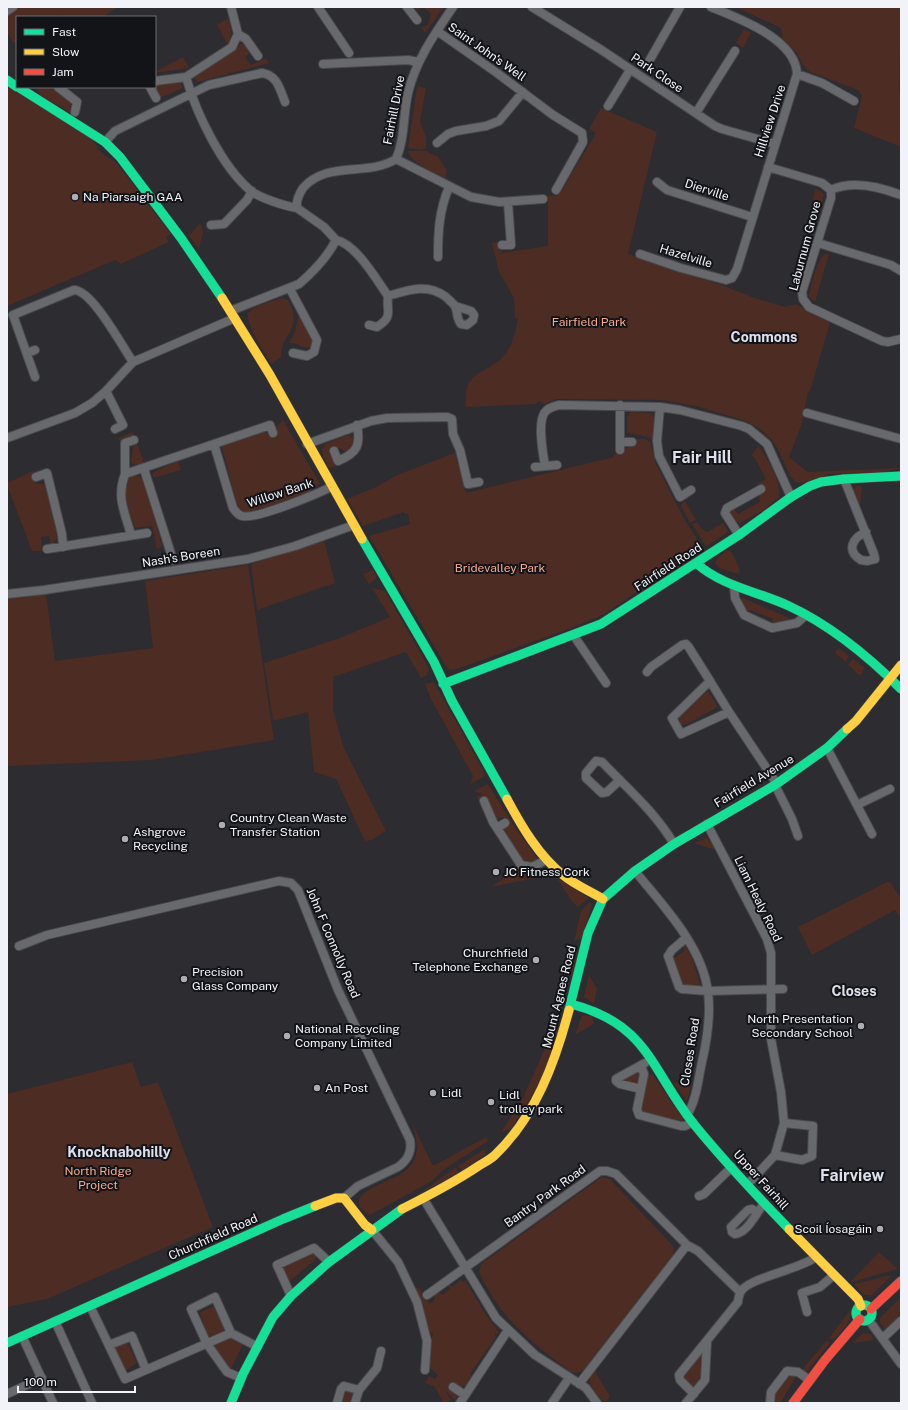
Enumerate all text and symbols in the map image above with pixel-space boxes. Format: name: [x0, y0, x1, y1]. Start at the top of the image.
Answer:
legend: [16, 16, 156, 88]
street label: Saint John's Well: [445, 20, 529, 84]
text: Fast: [52, 25, 77, 39]
text: Slow: [52, 45, 80, 59]
street label: Park Close: [628, 50, 686, 96]
text: Jam: [52, 65, 74, 79]
street label: Fairhill Drive: [380, 74, 408, 146]
street label: Hillview Drive: [752, 83, 788, 159]
street label: Dierville: [683, 176, 731, 204]
place label: Na Piarsaigh GAA: [83, 190, 183, 204]
marker: Na Piarsaigh GAA: [70, 192, 80, 202]
street label: Laburnum Grove: [786, 199, 824, 292]
street label: Hazelville: [658, 241, 714, 271]
park label: Fairfield Park: [552, 315, 627, 329]
district label: Commons: [731, 329, 797, 345]
district label: Fair Hill: [672, 448, 732, 467]
street label: Willow Bank: [245, 476, 315, 510]
street label: Fairfield Road: [632, 540, 704, 594]
street label: Nash's Boreen: [141, 544, 221, 570]
park label: Bridevalley Park: [455, 561, 546, 575]
street label: Fairfield Avenue: [712, 752, 796, 810]
place label: Country Clean Waste Transfer Station: [230, 811, 347, 839]
marker: Country Clean Waste Transfer Station: [217, 820, 227, 830]
place label: Ashgrove Recycling: [133, 825, 188, 853]
marker: Ashgrove Recycling: [120, 834, 130, 844]
street label: Liam Healy Road: [731, 854, 785, 944]
place label: JC Fitness Cork: [504, 865, 590, 879]
marker: JC Fitness Cork: [491, 867, 501, 877]
street label: John F Connolly Road: [303, 886, 363, 1000]
street label: Mount Agnes Road: [539, 944, 579, 1050]
place label: Churchfield Telephone Exchange: [413, 946, 528, 974]
marker: Churchfield Telephone Exchange: [531, 955, 541, 965]
place label: Precision Glass Company: [192, 965, 279, 993]
marker: Precision Glass Company: [179, 974, 189, 984]
district label: Closes: [831, 983, 877, 999]
place label: North Presentation Secondary School: [747, 1012, 853, 1040]
street label: Closes Road: [678, 1017, 702, 1087]
marker: North Presentation Secondary School: [856, 1021, 866, 1031]
place label: National Recycling Company Limited: [295, 1022, 400, 1050]
marker: National Recycling Company Limited: [282, 1031, 292, 1041]
place label: An Post: [325, 1081, 369, 1095]
marker: An Post: [312, 1083, 322, 1093]
place label: Lidl: [441, 1086, 462, 1100]
marker: Lidl: [428, 1088, 438, 1098]
place label: Lidl trolley park: [499, 1088, 563, 1116]
marker: Lidl trolley park: [486, 1097, 496, 1107]
district label: Knocknabohilly: [67, 1144, 171, 1160]
street label: Upper Fairhill: [731, 1147, 792, 1213]
street label: Bantry Park Road: [502, 1162, 588, 1230]
park label: North Ridge Project: [65, 1164, 132, 1192]
district label: Fairview: [820, 1166, 884, 1185]
street label: Churchfield Road: [166, 1211, 260, 1263]
place label: Scoil Íosagáin: [794, 1222, 872, 1236]
marker: Scoil Íosagáin: [875, 1224, 885, 1234]
scale bar: [18, 1368, 135, 1394]
text: 100 m: [24, 1375, 57, 1389]

